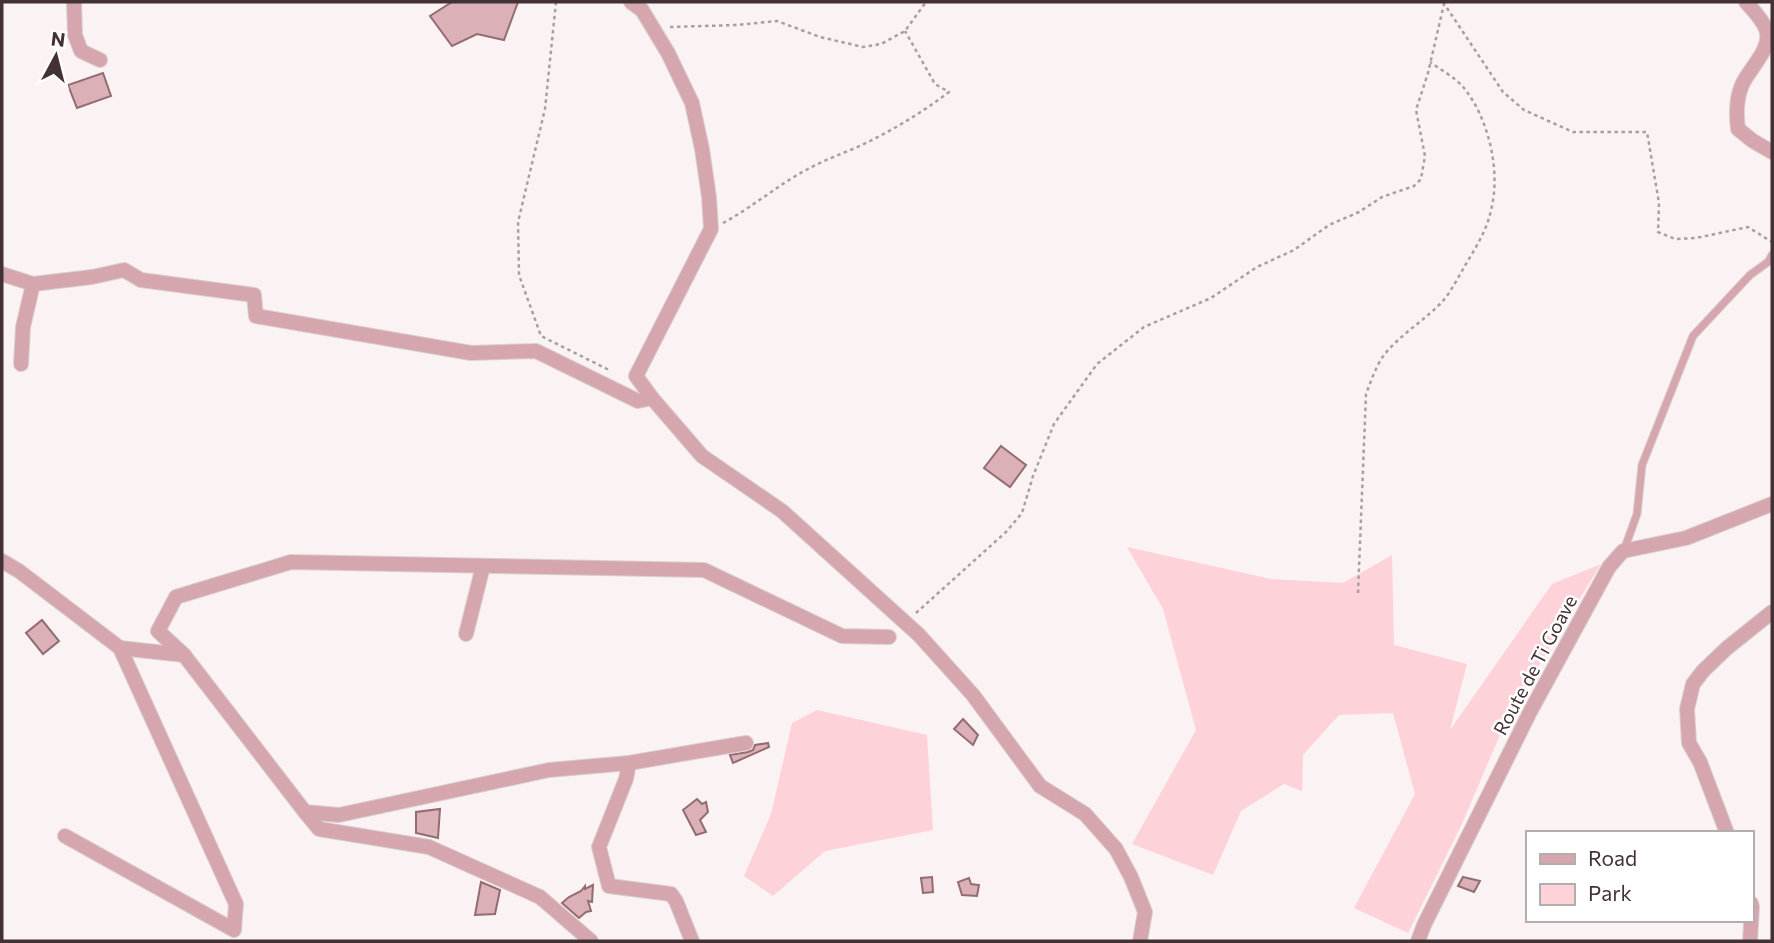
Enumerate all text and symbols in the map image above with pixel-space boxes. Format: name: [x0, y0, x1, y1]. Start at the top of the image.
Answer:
north arrow: [21, 21, 91, 91]
text: N: [50, 26, 67, 51]
street label: Route de Ti Goave: [1488, 591, 1581, 739]
legend: [1526, 831, 1753, 922]
text: Road: [1588, 845, 1637, 870]
text: Park: [1588, 880, 1632, 905]

